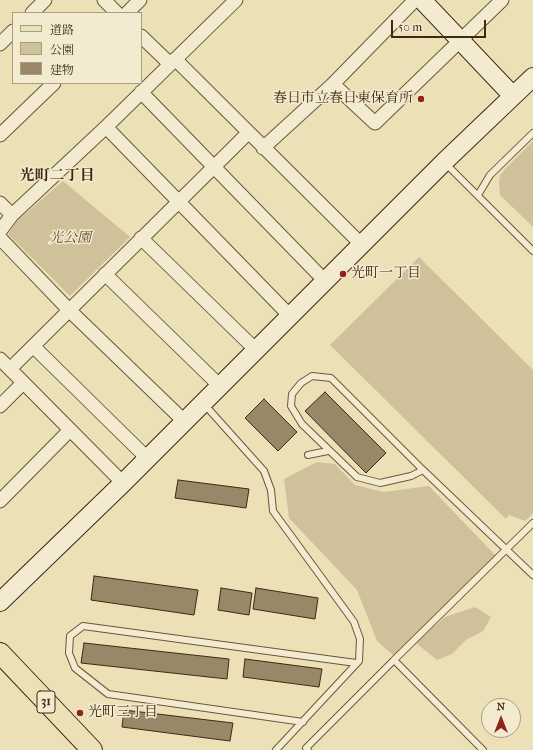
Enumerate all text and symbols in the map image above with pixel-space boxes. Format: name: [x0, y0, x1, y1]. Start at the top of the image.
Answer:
legend: [12, 12, 142, 84]
scale bar: [393, 12, 488, 38]
text: 50 m: [398, 20, 422, 34]
text: 道路: [50, 23, 74, 37]
text: 公園: [50, 43, 74, 57]
text: 建物: [50, 63, 74, 77]
place label: 春日市立春日東保育所: [273, 91, 413, 107]
marker: 春日市立春日東保育所: [416, 94, 426, 104]
district label: 光町二丁目: [20, 167, 94, 185]
park label: 光公園: [49, 231, 91, 247]
place label: 光町一丁目: [351, 266, 421, 282]
marker: 光町一丁目: [338, 269, 348, 279]
road number: 31: [37, 691, 55, 713]
north arrow: [481, 698, 521, 738]
text: N: [497, 700, 505, 713]
place label: 光町三丁目: [88, 705, 158, 721]
marker: 光町三丁目: [75, 708, 85, 718]

